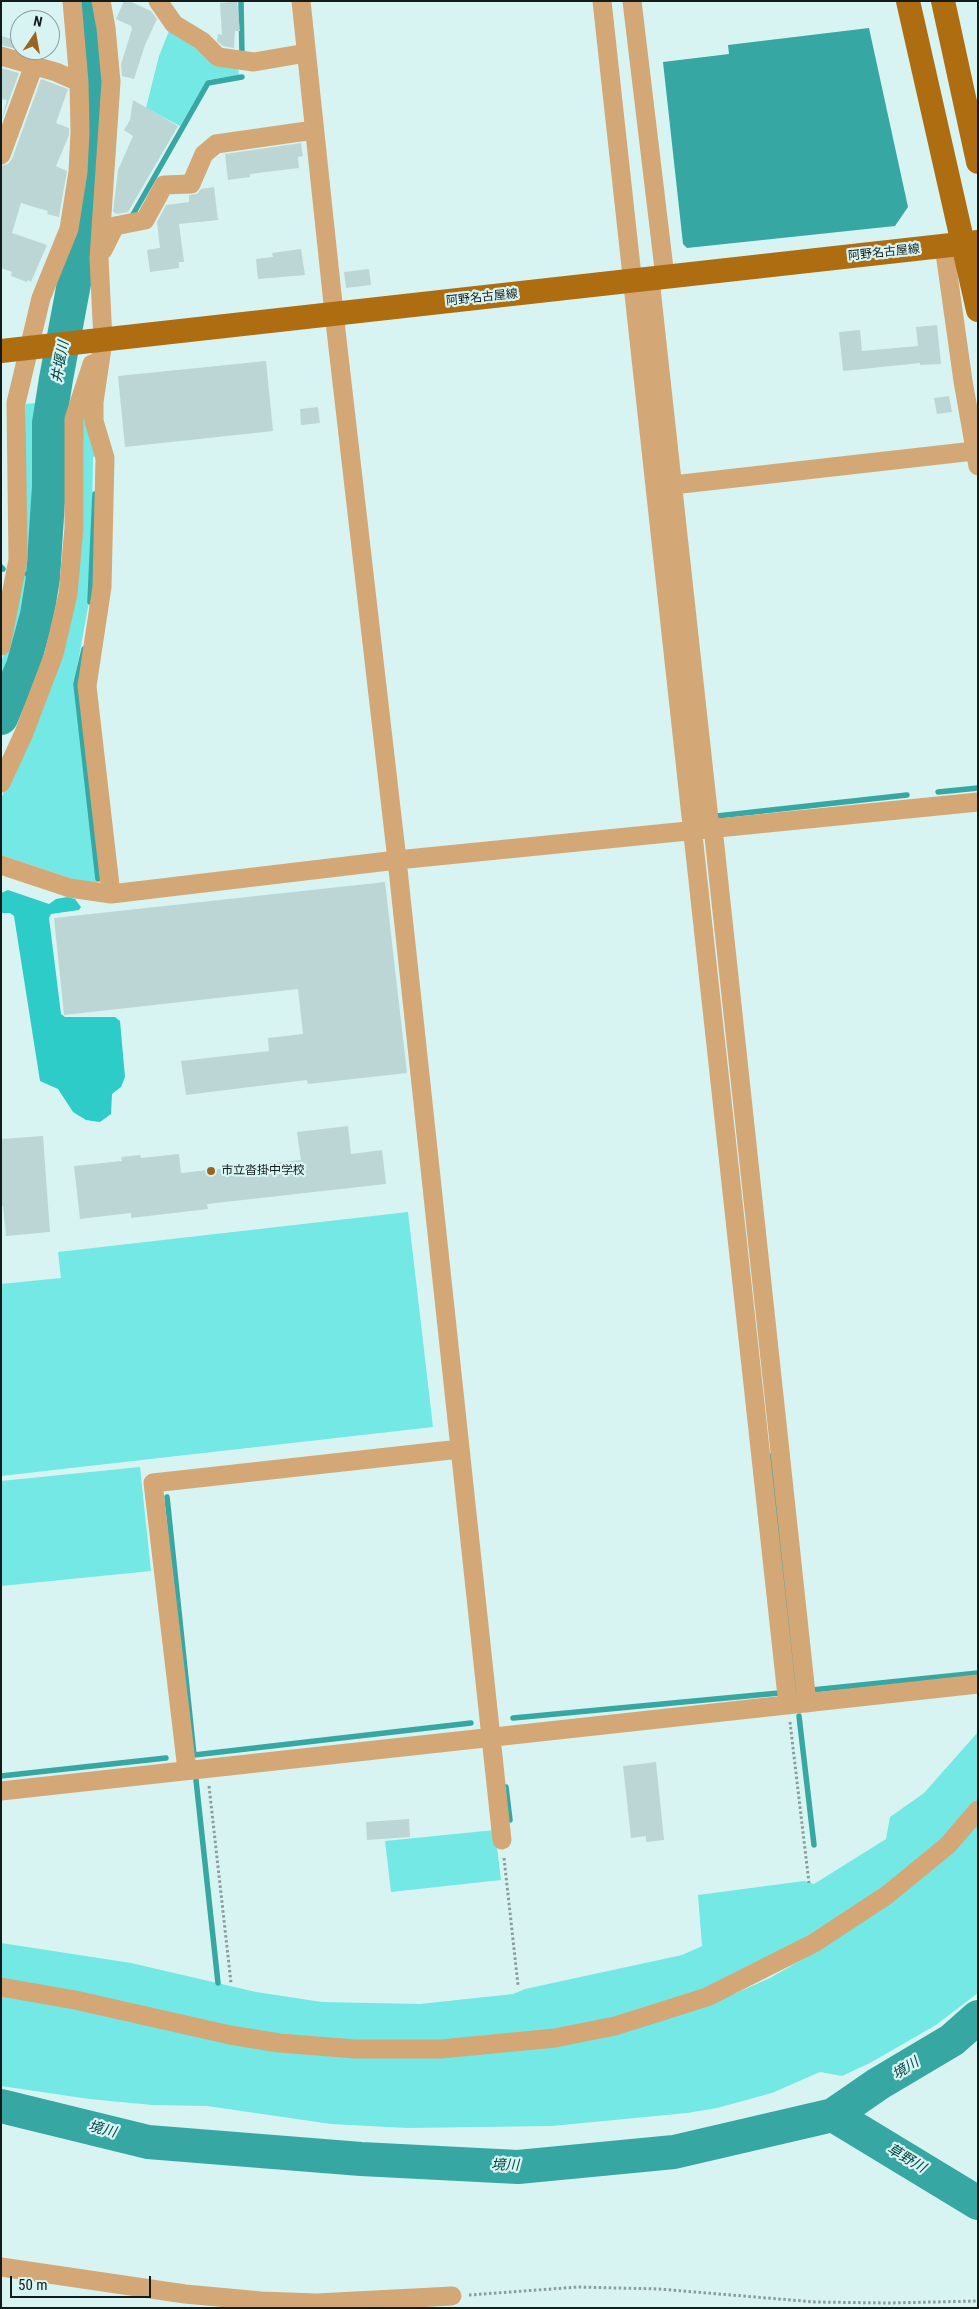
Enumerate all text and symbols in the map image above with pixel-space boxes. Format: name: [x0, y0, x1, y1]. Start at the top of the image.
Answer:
north arrow: [10, 10, 60, 60]
text: N: [32, 13, 44, 30]
street label: 阿野名古屋線: [847, 242, 921, 264]
street label: 阿野名古屋線: [445, 287, 519, 309]
water label: 井堰川: [49, 340, 73, 384]
place label: 市立沓掛中学校: [221, 1164, 305, 1178]
marker: 市立沓掛中学校: [205, 1165, 217, 1177]
water label: 境川: [890, 2054, 922, 2084]
water label: 境川: [86, 2118, 118, 2142]
water label: 草野川: [884, 2141, 928, 2177]
water label: 境川: [491, 2157, 519, 2175]
scale bar: [12, 2266, 154, 2298]
text: 50 m: [18, 2276, 48, 2294]

